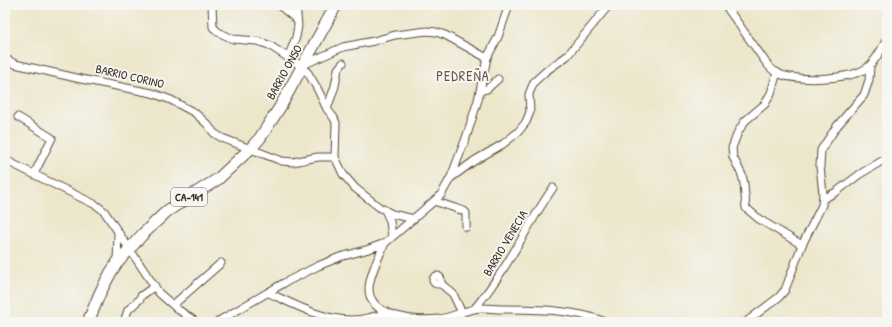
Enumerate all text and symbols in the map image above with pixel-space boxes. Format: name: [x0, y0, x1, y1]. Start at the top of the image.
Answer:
street label: BARRIO ONSO: [262, 41, 306, 103]
street label: BARRIO CORINO: [94, 60, 166, 92]
district label: PEDREÑA: [436, 66, 490, 85]
road number: CA-141: [171, 188, 207, 206]
street label: BARRIO VENECIA: [479, 207, 531, 279]

